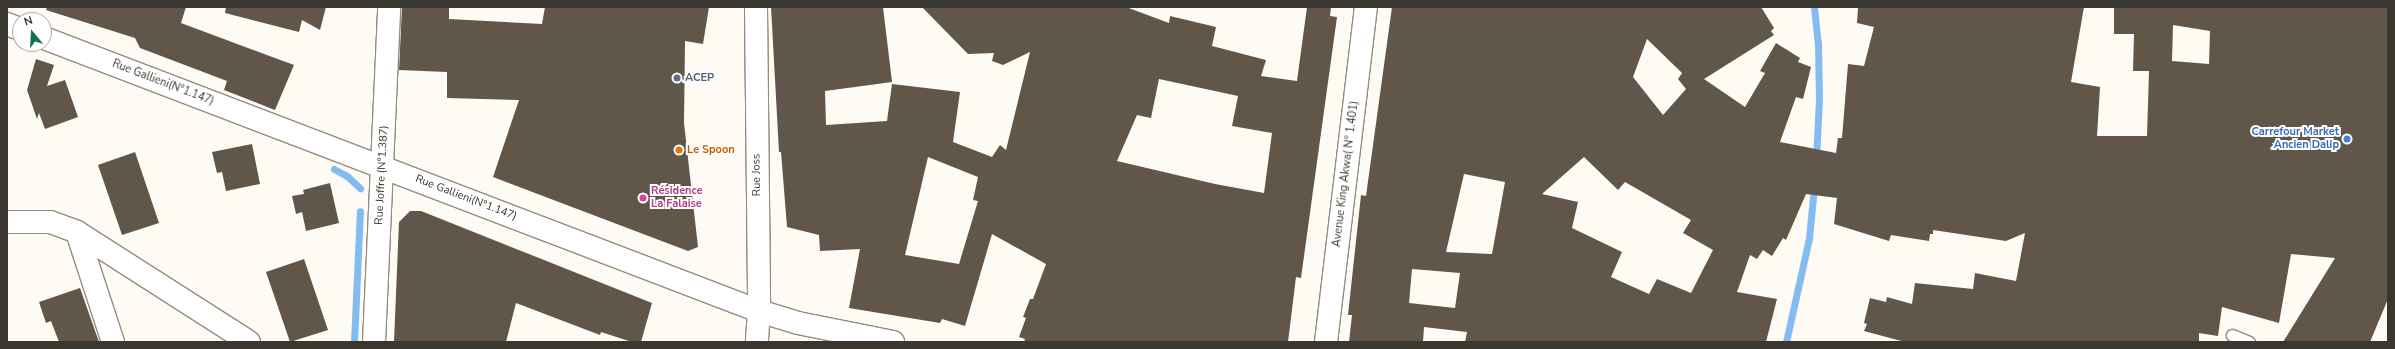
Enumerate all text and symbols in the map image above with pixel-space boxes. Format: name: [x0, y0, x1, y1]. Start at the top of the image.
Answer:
north arrow: [12, 12, 52, 52]
text: N: [22, 13, 35, 29]
street label: Rue Gallieni(N°1.147): [110, 58, 216, 108]
place label: ACEP: [685, 71, 714, 85]
marker: ACEP: [672, 73, 682, 83]
street label: Avenue King Akwa( N° 1.401): [1330, 100, 1362, 248]
street label: Rue Joffre (N°1.387): [373, 125, 391, 225]
place label: Carrefour Market Ancien Dalip: [2252, 126, 2339, 152]
marker: Carrefour Market Ancien Dalip: [2342, 134, 2352, 144]
place label: Le Spoon: [687, 143, 735, 157]
marker: Le Spoon: [674, 145, 684, 155]
street label: Rue Joss: [750, 154, 764, 196]
street label: Rue Gallieni(N°1.147): [413, 173, 519, 223]
place label: Résidence La Falaise: [651, 185, 703, 211]
marker: Résidence La Falaise: [638, 193, 648, 203]

